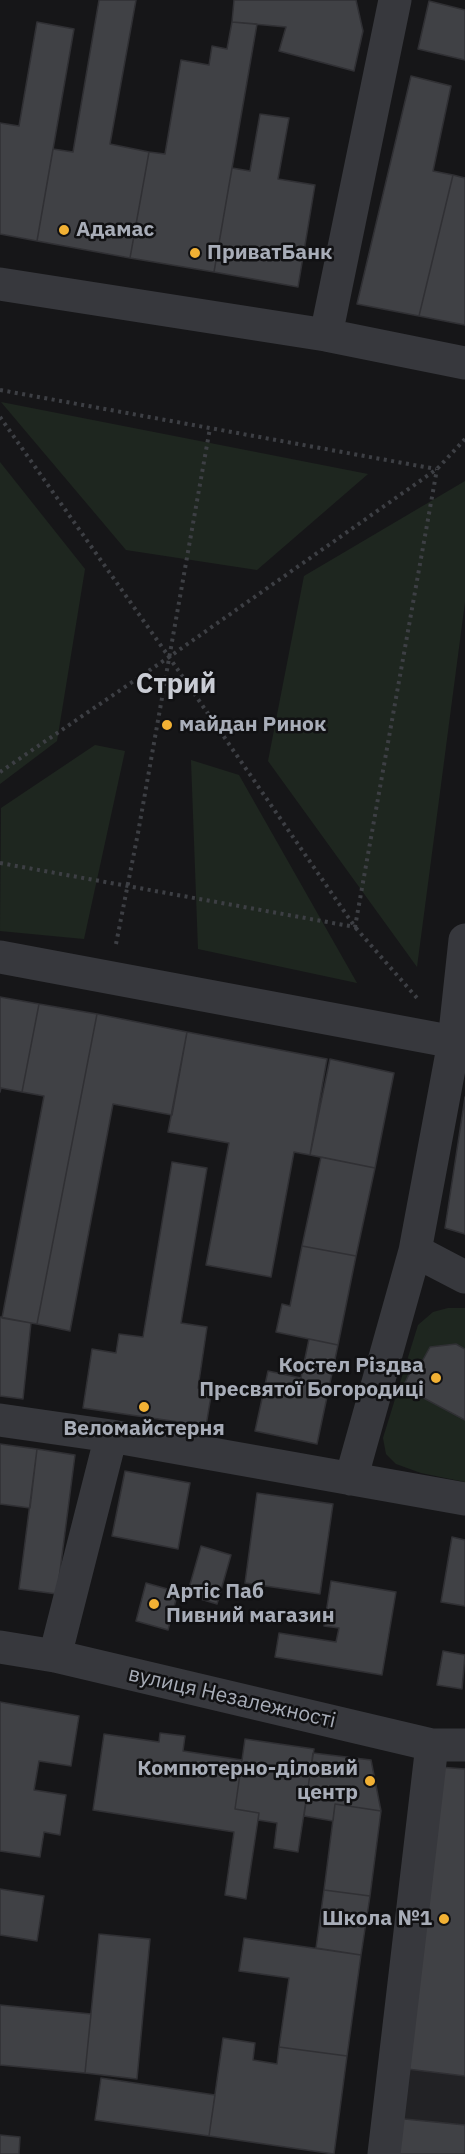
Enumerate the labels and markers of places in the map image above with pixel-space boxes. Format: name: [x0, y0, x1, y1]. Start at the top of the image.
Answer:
place label: Адамас: [76, 217, 154, 243]
marker: Адамас: [57, 223, 71, 237]
place label: ПриватБанк: [207, 240, 333, 266]
marker: ПриватБанк: [188, 246, 202, 260]
place label: майдан Ринок: [179, 712, 326, 738]
marker: майдан Ринок: [160, 718, 174, 732]
place label: Костел Різдва Пресвятої Богородиці: [199, 1353, 424, 1403]
marker: Костел Різдва Пресвятої Богородиці: [429, 1371, 443, 1385]
marker: Веломайстерня: [137, 1400, 151, 1414]
place label: Веломайстерня: [63, 1416, 225, 1442]
place label: Артіс Паб Пивний магазин: [166, 1579, 335, 1629]
marker: Артіс Паб Пивний магазин: [147, 1597, 161, 1611]
place label: Компютерно-діловий центр: [137, 1756, 358, 1806]
marker: Компютерно-діловий центр: [363, 1774, 377, 1788]
place label: Школа №1: [322, 1906, 432, 1932]
marker: Школа №1: [437, 1912, 451, 1926]

